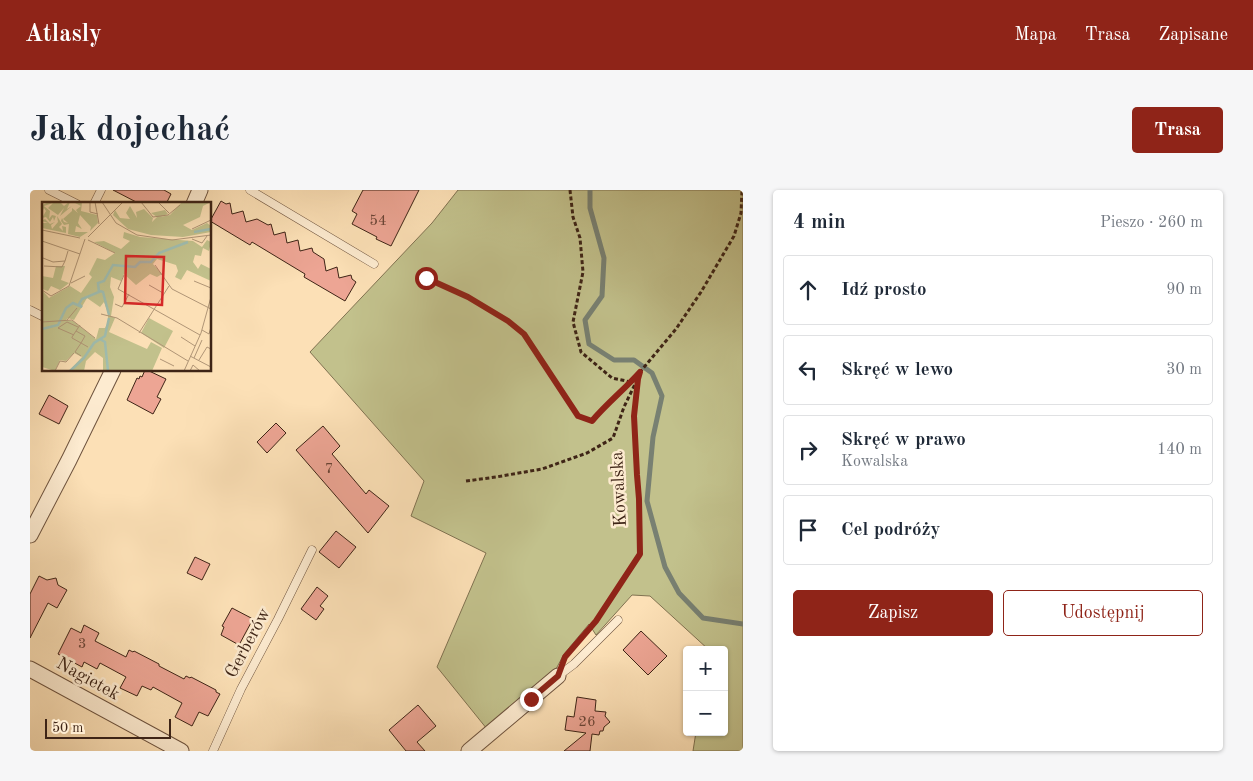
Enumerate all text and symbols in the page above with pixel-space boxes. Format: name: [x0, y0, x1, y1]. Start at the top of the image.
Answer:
text: Atlasly: [25, 23, 102, 47]
text: Mapa: [1014, 26, 1057, 44]
text: Trasa: [1085, 26, 1130, 44]
text: Zapisane: [1158, 26, 1228, 44]
button: Trasa: [1132, 107, 1223, 153]
text: Jak dojechać: [30, 113, 230, 148]
inset map: [42, 202, 211, 371]
text: 4 min: [793, 212, 846, 233]
house number: 54: [369, 214, 387, 229]
text: Pieszo · 260 m: [1100, 215, 1203, 231]
route start: [415, 267, 438, 290]
icon: ahead: [794, 276, 822, 304]
text: Idź prosto: [841, 281, 926, 300]
text: 90 m: [1166, 282, 1202, 298]
icon: left: [794, 356, 822, 384]
text: Skręć w lewo: [841, 361, 953, 380]
text: 30 m: [1166, 362, 1202, 378]
text: Skręć w prawo: [841, 431, 966, 450]
icon: right: [794, 436, 822, 464]
text: 140 m: [1157, 442, 1202, 458]
street label: Kowalska: [608, 451, 630, 527]
text: Kowalska: [841, 454, 908, 470]
house number: 7: [325, 462, 333, 477]
icon: arrive: [794, 516, 822, 544]
text: Cel podróży: [841, 521, 940, 540]
button: Zapisz: [793, 590, 993, 636]
button: Udostępnij: [1003, 590, 1203, 636]
street label: Gerberów: [222, 605, 274, 681]
house number: 3: [78, 637, 86, 652]
map controls: [683, 646, 728, 736]
button: +: [683, 646, 728, 691]
street label: Nagietek: [53, 654, 123, 704]
route end: [520, 688, 543, 711]
button: −: [683, 691, 728, 736]
house number: 26: [578, 715, 596, 730]
scale bar: [45, 716, 171, 739]
text: 50 m: [52, 721, 83, 735]

